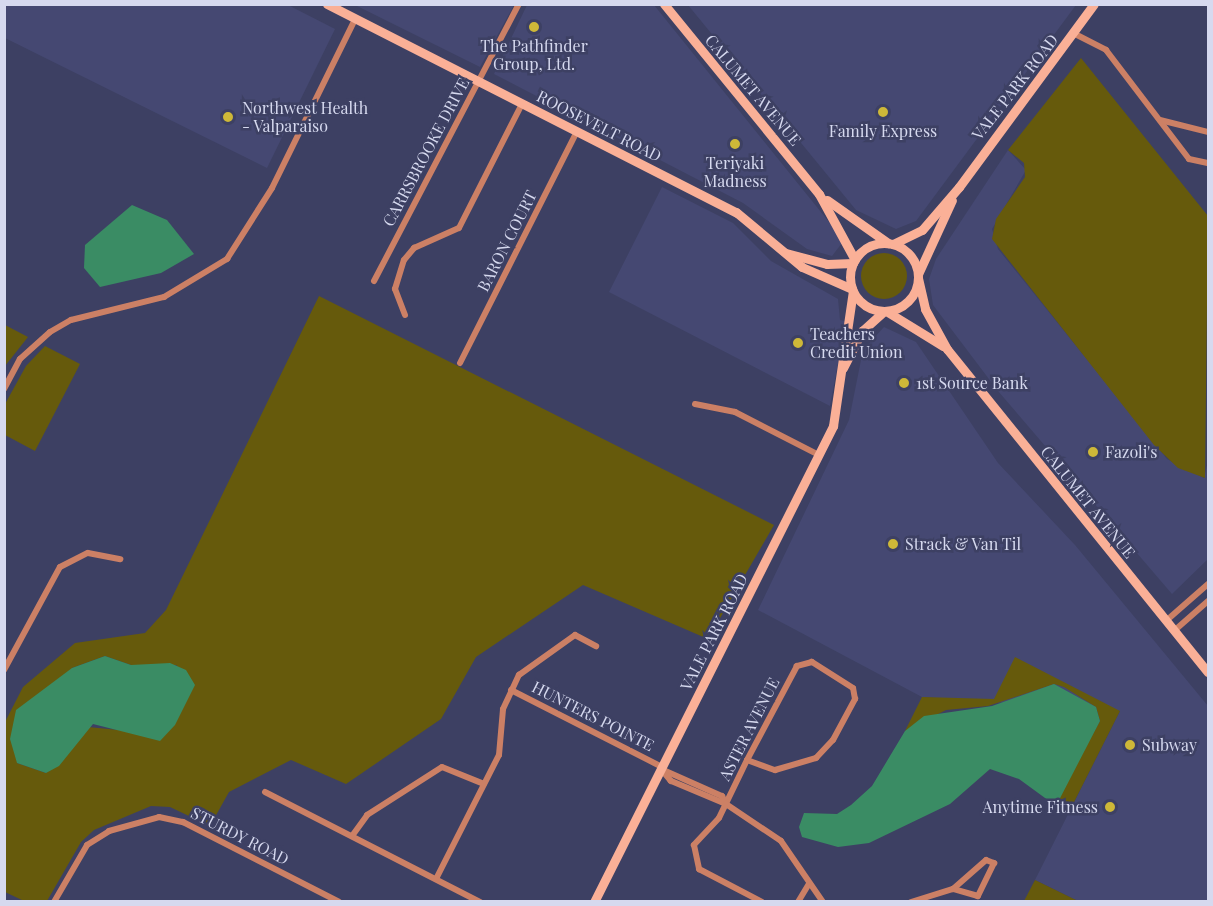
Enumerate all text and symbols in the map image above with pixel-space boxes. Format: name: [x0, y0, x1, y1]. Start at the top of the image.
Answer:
marker: The Pathfinder Group, Ltd.: [527, 20, 541, 34]
street label: CALUMET AVENUE: [701, 30, 805, 150]
street label: VALE PARK ROAD: [968, 30, 1062, 144]
place label: The Pathfinder Group, Ltd.: [480, 36, 588, 74]
street label: CARRSBROOKE DRIVE: [379, 75, 473, 229]
street label: ROOSEVELT ROAD: [533, 86, 665, 166]
place label: Northwest Health - Valparaiso: [242, 98, 368, 136]
marker: Family Express: [876, 105, 890, 119]
marker: Northwest Health - Valparaiso: [219, 108, 237, 126]
place label: Family Express: [829, 121, 937, 141]
marker: Teriyaki Madness: [728, 137, 742, 151]
place label: Teriyaki Madness: [703, 153, 767, 191]
street label: BARON COURT: [473, 187, 541, 295]
place label: Teachers Credit Union: [810, 324, 903, 362]
marker: Teachers Credit Union: [791, 336, 805, 350]
place label: 1st Source Bank: [916, 373, 1028, 393]
marker: 1st Source Bank: [897, 376, 911, 390]
street label: CALUMET AVENUE: [1037, 442, 1139, 562]
place label: Fazoli's: [1105, 442, 1158, 462]
marker: Fazoli's: [1086, 445, 1100, 459]
place label: Strack & Van Til: [905, 534, 1022, 554]
marker: Strack & Van Til: [886, 537, 900, 551]
street label: VALE PARK ROAD: [676, 570, 752, 694]
street label: ASTER AVENUE: [715, 674, 783, 784]
street label: HUNTERS POINTE: [529, 677, 657, 755]
place label: Subway: [1142, 735, 1197, 755]
marker: Subway: [1123, 738, 1137, 752]
place label: Anytime Fitness: [982, 797, 1098, 817]
marker: Anytime Fitness: [1103, 800, 1117, 814]
street label: STURDY ROAD: [188, 803, 292, 869]

